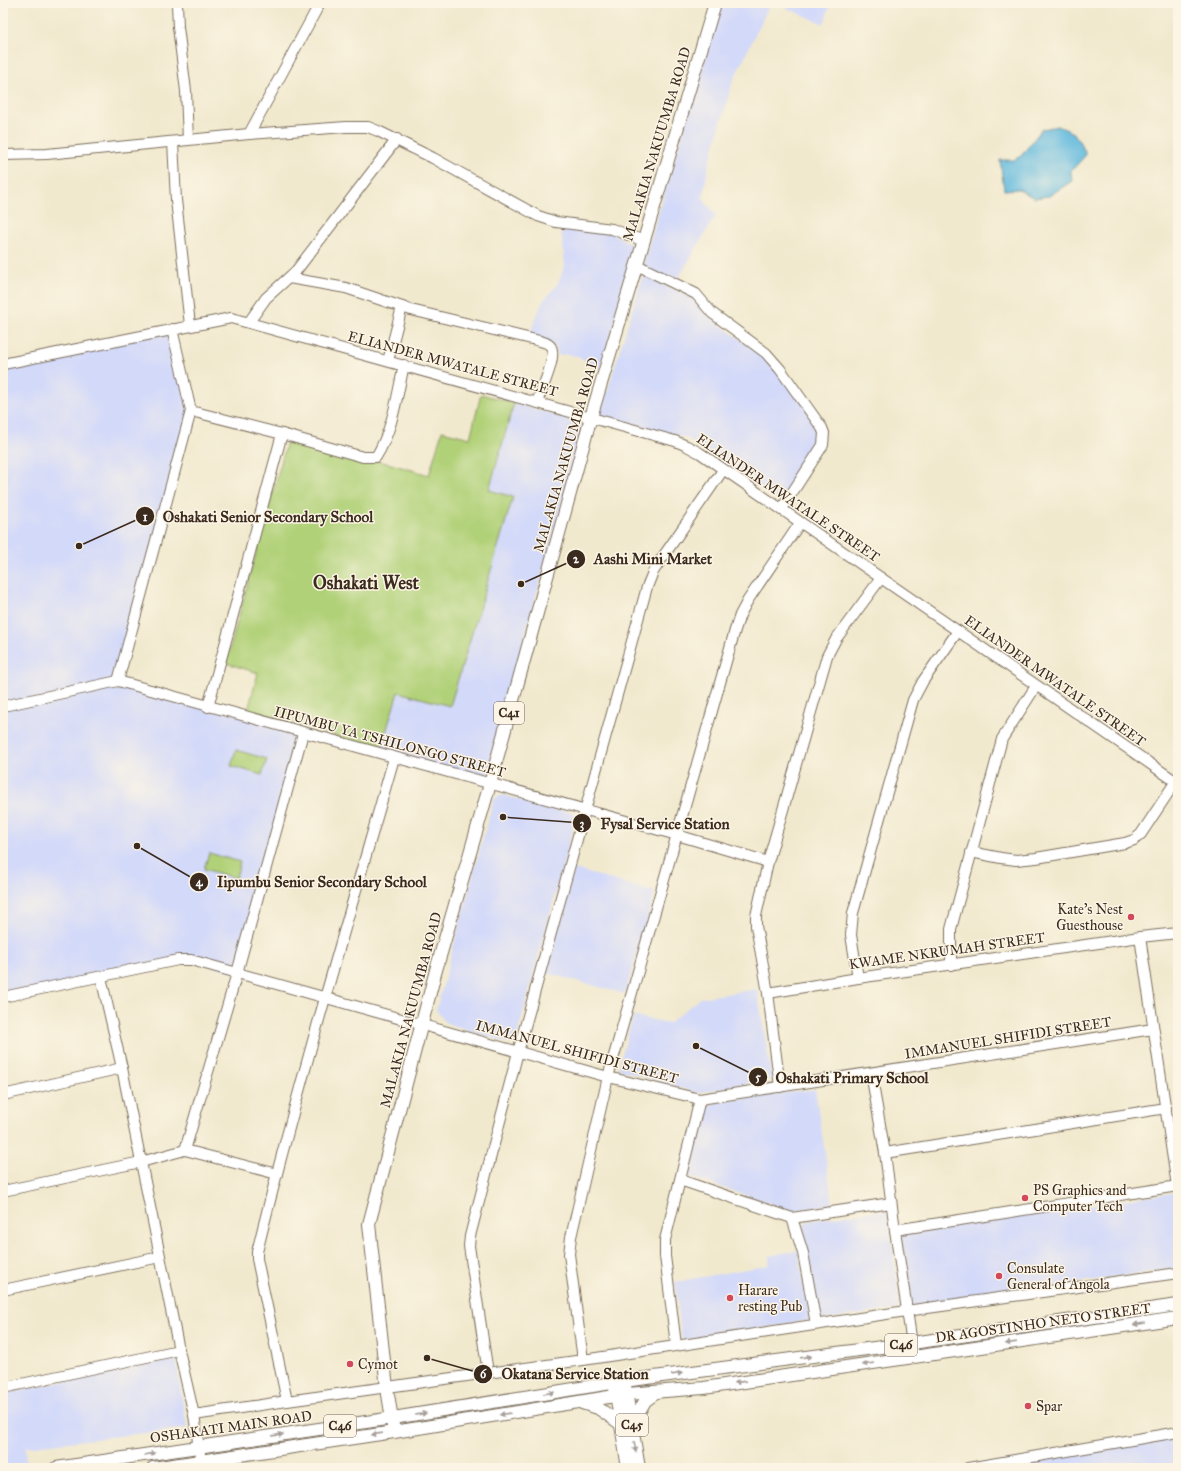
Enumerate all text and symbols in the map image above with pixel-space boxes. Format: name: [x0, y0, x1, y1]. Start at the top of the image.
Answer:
street label: MALAKIA NAKUUMBA ROAD: [619, 45, 695, 243]
street label: ELIANDER MWATALE STREET: [346, 328, 560, 400]
street label: MALAKIA NAKUUMBA ROAD: [530, 356, 602, 554]
street label: ELIANDER MWATALE STREET: [693, 430, 883, 566]
callout: Oshakati Senior Secondary School: [135, 503, 381, 530]
text: Oshakati Senior Secondary School: [163, 508, 374, 527]
text: 1: [143, 510, 148, 524]
callout: Aashi Mini Market: [566, 546, 721, 573]
text: Aashi Mini Market: [593, 550, 713, 568]
text: 2: [573, 552, 580, 566]
district label: Oshakati West: [313, 572, 420, 594]
street label: ELIANDER MWATALE STREET: [961, 612, 1149, 750]
road number: C41: [494, 702, 524, 724]
street label: IIPUMBU YA TSHILONGO STREET: [272, 703, 508, 781]
callout: Fysal Service Station: [572, 810, 737, 837]
text: Fysal Service Station: [600, 815, 730, 834]
text: 3: [580, 817, 585, 832]
callout: Iipumbu Senior Secondary School: [189, 868, 435, 895]
text: Iipumbu Senior Secondary School: [217, 873, 428, 892]
text: 4: [196, 875, 204, 890]
place label: Kate's Nest Guesthouse: [1056, 901, 1123, 934]
street label: MALAKIA NAKUUMBA ROAD: [377, 910, 445, 1110]
marker: Kate's Nest Guesthouse: [1126, 912, 1136, 922]
street label: KWAME NKRUMAH STREET: [848, 929, 1046, 973]
street label: IMMANUEL SHIFIDI STREET: [903, 1013, 1113, 1063]
street label: IMMANUEL SHIFIDI STREET: [474, 1017, 681, 1087]
callout: Oshakati Primary School: [748, 1064, 937, 1091]
text: Oshakati Primary School: [775, 1069, 930, 1088]
text: 5: [755, 1070, 761, 1084]
place label: PS Graphics and Computer Tech: [1033, 1182, 1127, 1215]
marker: PS Graphics and Computer Tech: [1020, 1193, 1030, 1203]
place label: Consulate General of Angola: [1007, 1260, 1110, 1293]
marker: Consulate General of Angola: [994, 1271, 1004, 1281]
place label: Harare resting Pub: [738, 1282, 802, 1315]
marker: Harare resting Pub: [725, 1293, 735, 1303]
street label: DR AGOSTINHO NETO STREET: [934, 1299, 1152, 1347]
one-way arrow: [1133, 1321, 1146, 1327]
road number: C46: [885, 1334, 917, 1356]
one-way arrow: [1005, 1340, 1017, 1346]
one-way arrow: [800, 1354, 812, 1360]
place label: Cymot: [358, 1356, 398, 1373]
marker: Cymot: [345, 1359, 355, 1369]
callout: Okatana Service Station: [473, 1360, 657, 1387]
one-way arrow: [862, 1361, 874, 1367]
text: Okatana Service Station: [501, 1365, 649, 1383]
text: 6: [480, 1367, 487, 1381]
one-way arrow: [671, 1371, 683, 1377]
one-way arrow: [734, 1379, 746, 1385]
one-way arrow: [543, 1390, 555, 1396]
place label: Spar: [1036, 1398, 1063, 1415]
marker: Spar: [1023, 1401, 1033, 1411]
street label: OSHAKATI MAIN ROAD: [149, 1407, 313, 1447]
one-way arrow: [414, 1411, 427, 1417]
one-way arrow: [499, 1411, 511, 1417]
road number: C45: [616, 1414, 648, 1436]
road number: C46: [324, 1415, 356, 1437]
one-way arrow: [371, 1431, 383, 1437]
one-way arrow: [272, 1432, 284, 1438]
one-way arrow: [632, 1441, 638, 1453]
one-way arrow: [143, 1451, 156, 1457]

